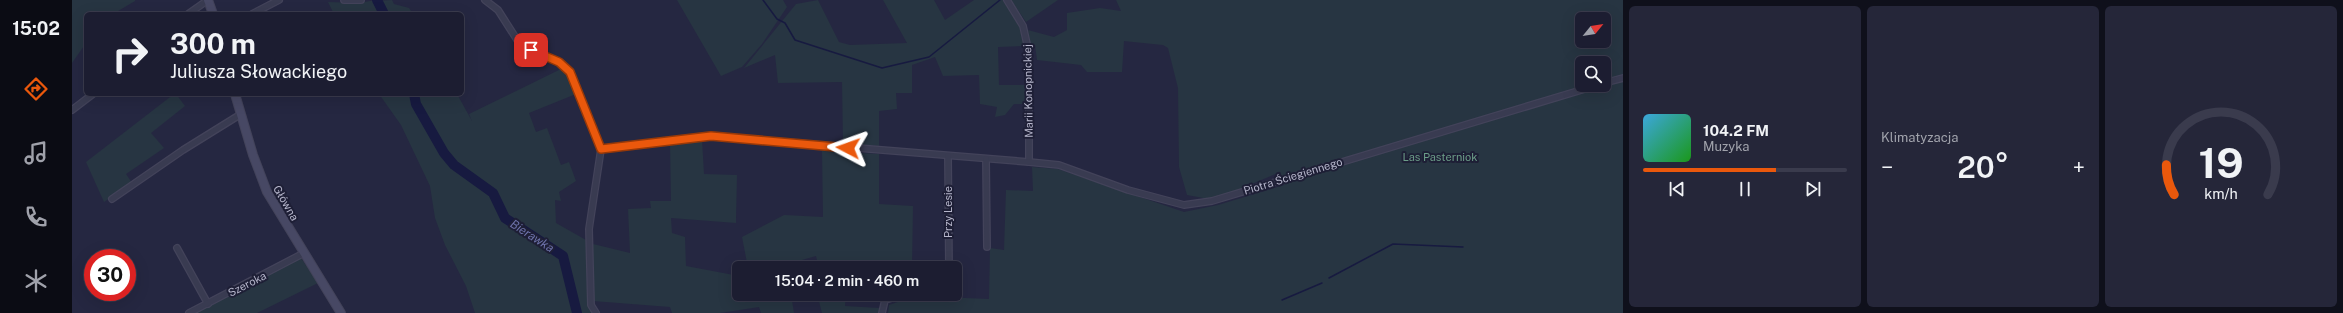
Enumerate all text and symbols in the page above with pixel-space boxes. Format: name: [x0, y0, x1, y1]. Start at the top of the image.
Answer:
north arrow: [1575, 12, 1611, 48]
map controls: [1575, 12, 1611, 92]
text: 15:02: [12, 18, 60, 39]
text: 300 m: [170, 27, 256, 60]
icon: right: [104, 28, 156, 80]
pin: [514, 33, 548, 67]
icon: arrive: [520, 39, 542, 61]
street label: Marii Konopnickiej: [1021, 44, 1035, 138]
button: search: [1575, 56, 1611, 92]
text: Juliusza Słowackiego: [170, 61, 347, 82]
icon: directions: [22, 75, 50, 103]
text: 104.2 FM: [1703, 122, 1769, 139]
position arrow: [827, 127, 869, 169]
text: Klimatyzacja: [1881, 130, 1958, 145]
text: 19: [2198, 137, 2244, 186]
icon: music: [22, 139, 50, 167]
text: Muzyka: [1703, 139, 1749, 154]
text: 20°: [1957, 149, 2009, 185]
park label: Las Pasterniok: [1403, 151, 1477, 163]
street label: Piotra Ściegiennego: [1242, 154, 1344, 197]
text: −: [1881, 154, 1893, 180]
text: +: [2073, 154, 2085, 180]
icon: previous: [1666, 178, 1688, 200]
icon: pause: [1734, 178, 1756, 200]
icon: next: [1802, 178, 1824, 200]
street label: Główna: [271, 183, 301, 223]
text: km/h: [2204, 184, 2238, 201]
street label: Przy Lesie: [942, 186, 954, 238]
icon: phone: [22, 203, 50, 231]
water label: Bierawka: [508, 217, 556, 255]
speed limit sign: 30: [84, 249, 136, 301]
icon: climate: [22, 267, 50, 295]
street label: Szeroka: [226, 269, 268, 299]
text: 15:04 · 2 min · 460 m: [775, 272, 919, 289]

